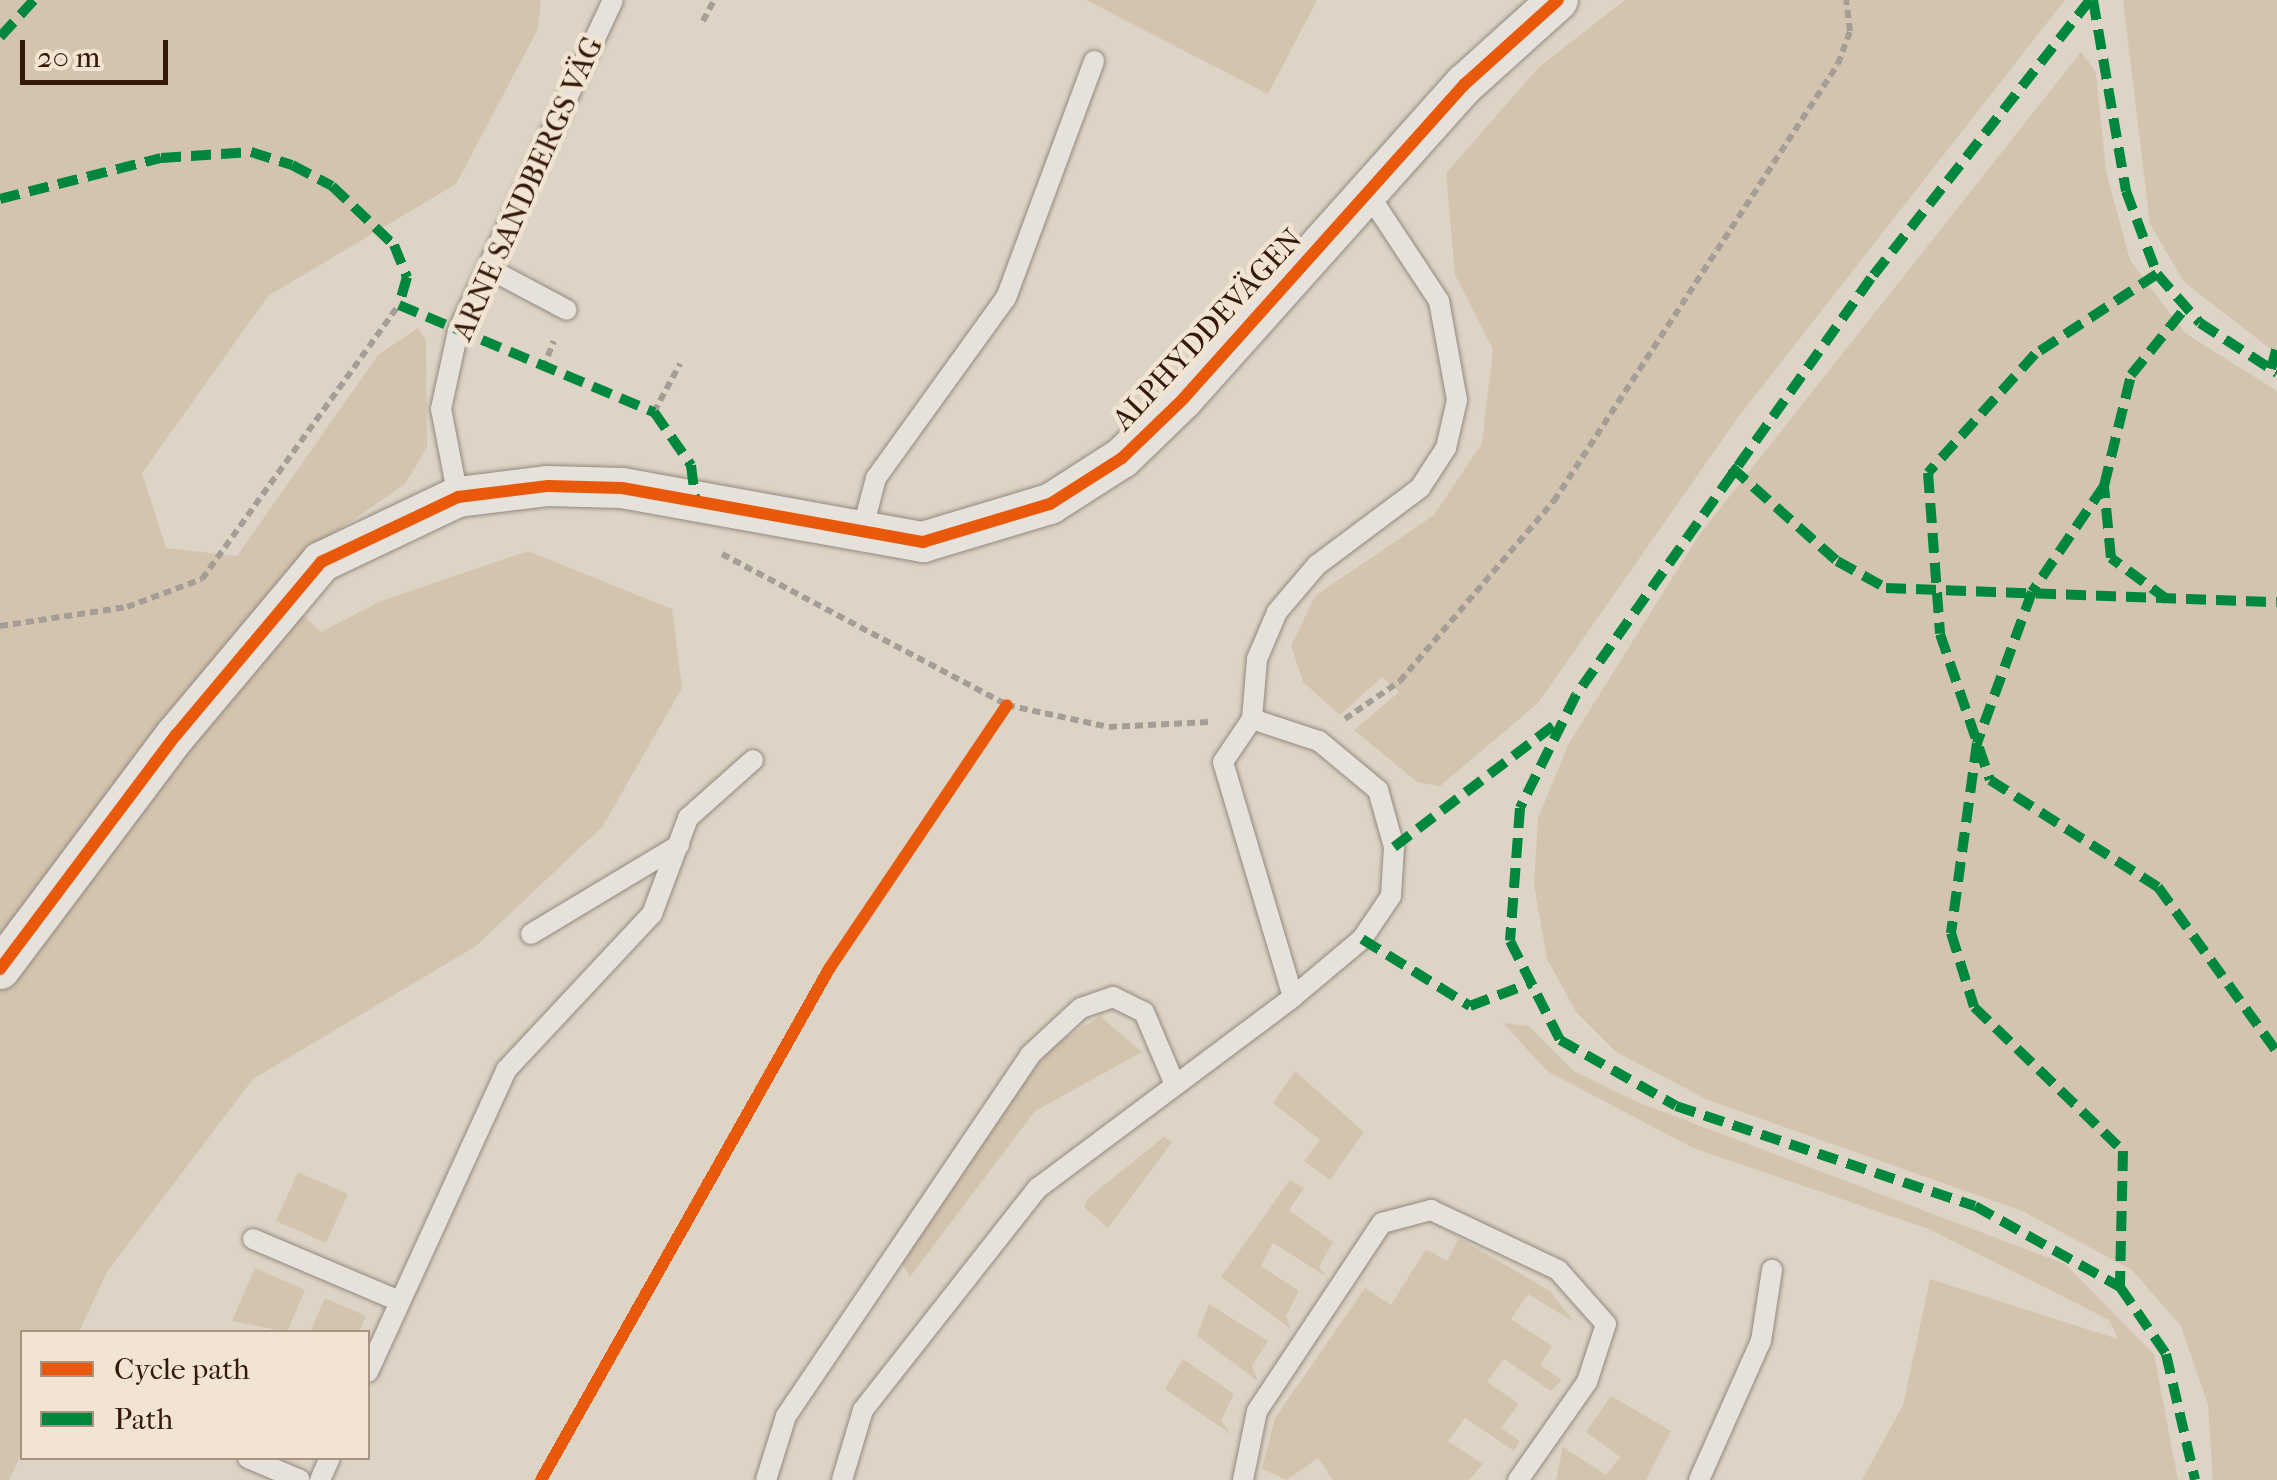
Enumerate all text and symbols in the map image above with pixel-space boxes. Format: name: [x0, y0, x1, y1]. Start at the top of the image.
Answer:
scale bar: [25, 20, 172, 82]
street label: ARNE SANDBERGS VÄG: [445, 32, 611, 346]
text: 20 m: [37, 40, 100, 75]
street label: ALPHYDDEVÄGEN: [1105, 222, 1311, 438]
legend: [20, 1330, 370, 1460]
text: Cycle path: [114, 1352, 250, 1387]
text: Path: [114, 1402, 173, 1437]

